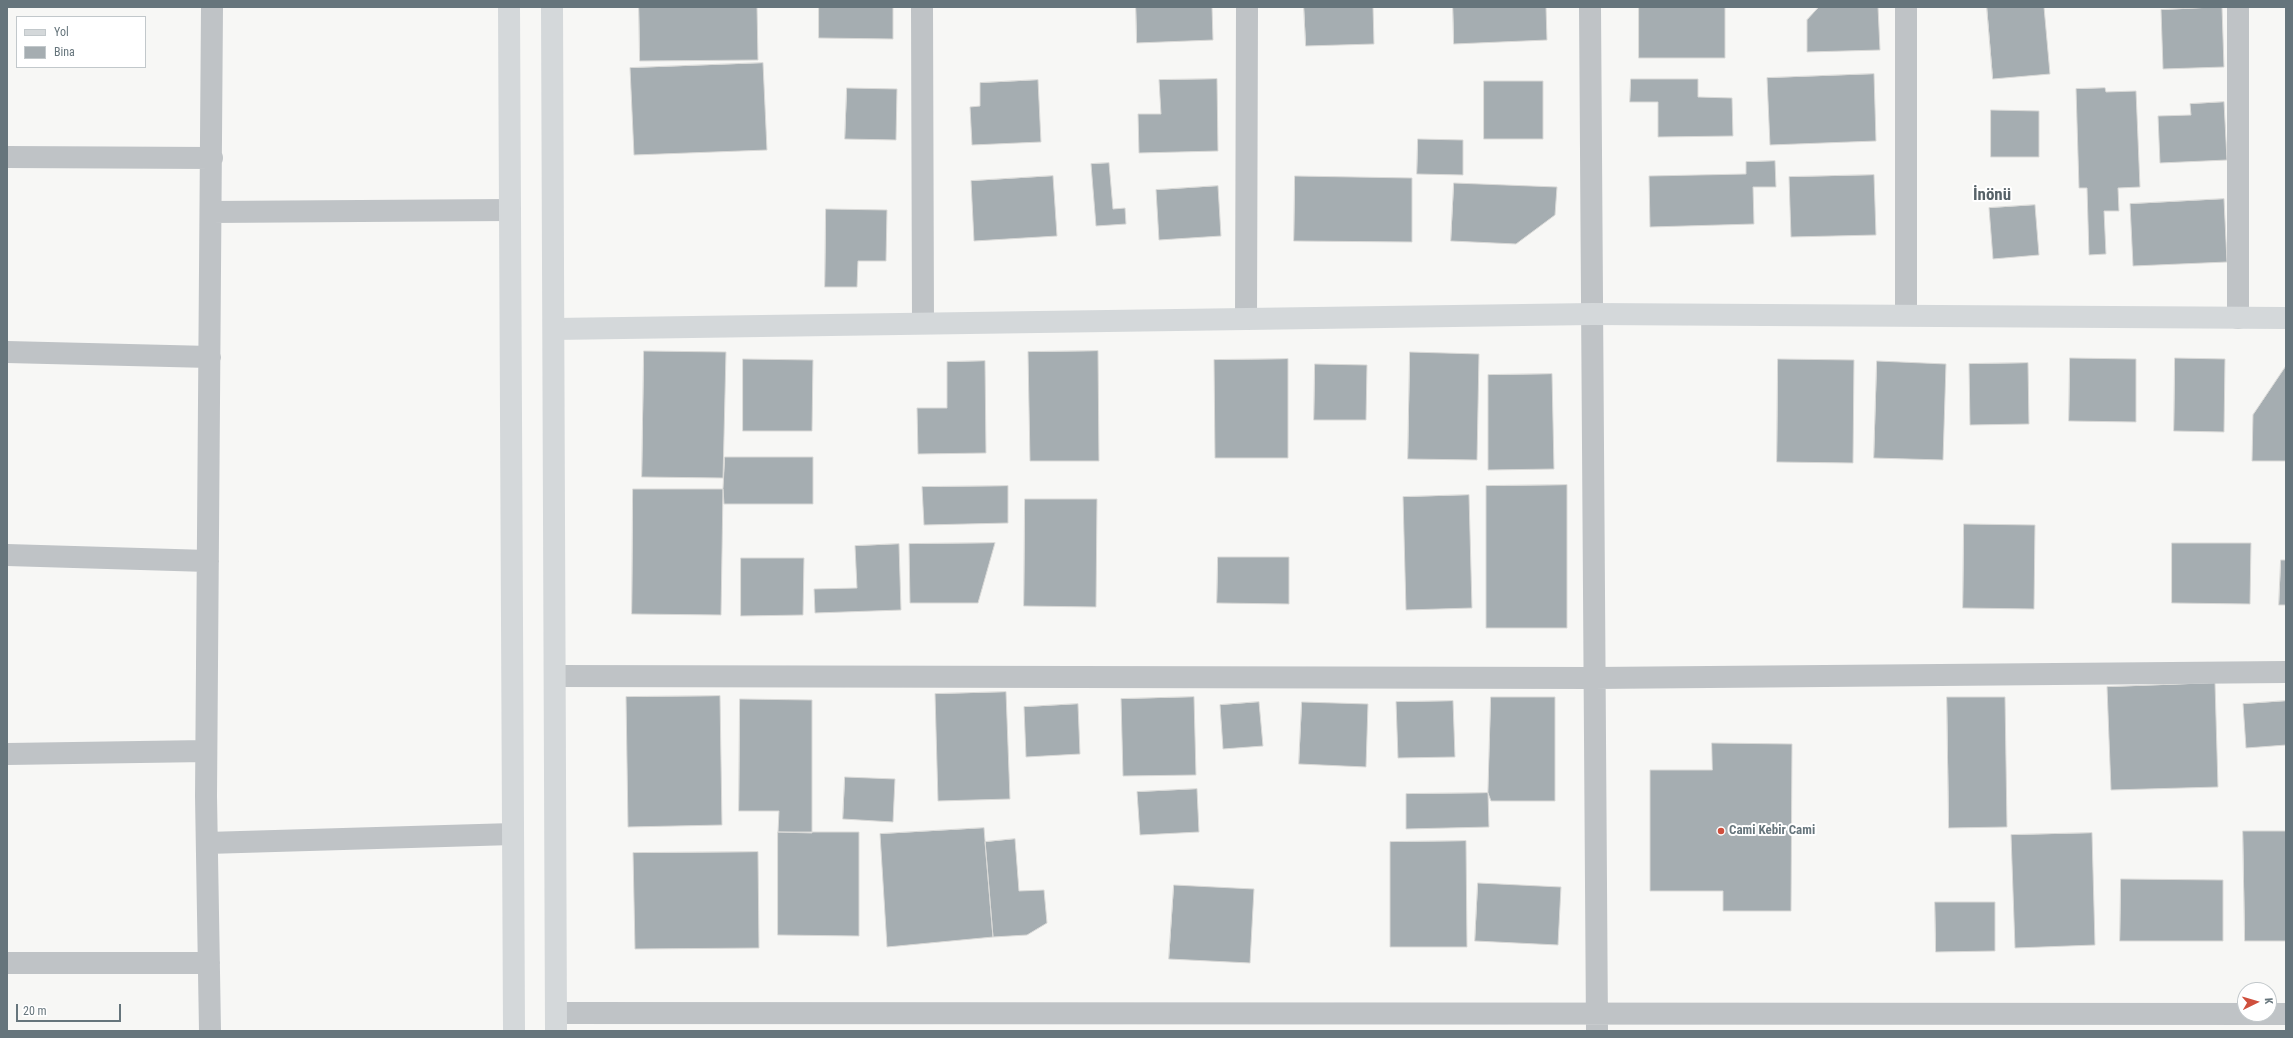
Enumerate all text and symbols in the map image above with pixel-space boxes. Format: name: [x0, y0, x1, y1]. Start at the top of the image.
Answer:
legend: [16, 16, 146, 68]
text: Yol: [54, 25, 69, 39]
text: Bina: [54, 45, 75, 59]
district label: İnönü: [1973, 186, 2011, 206]
place label: Cami Kebir Cami: [1729, 823, 1815, 839]
marker: Cami Kebir Cami: [1716, 826, 1726, 836]
north arrow: [2237, 982, 2277, 1022]
scale bar: [18, 996, 123, 1022]
text: K: [2262, 997, 2275, 1005]
text: 20 m: [23, 1004, 47, 1018]

